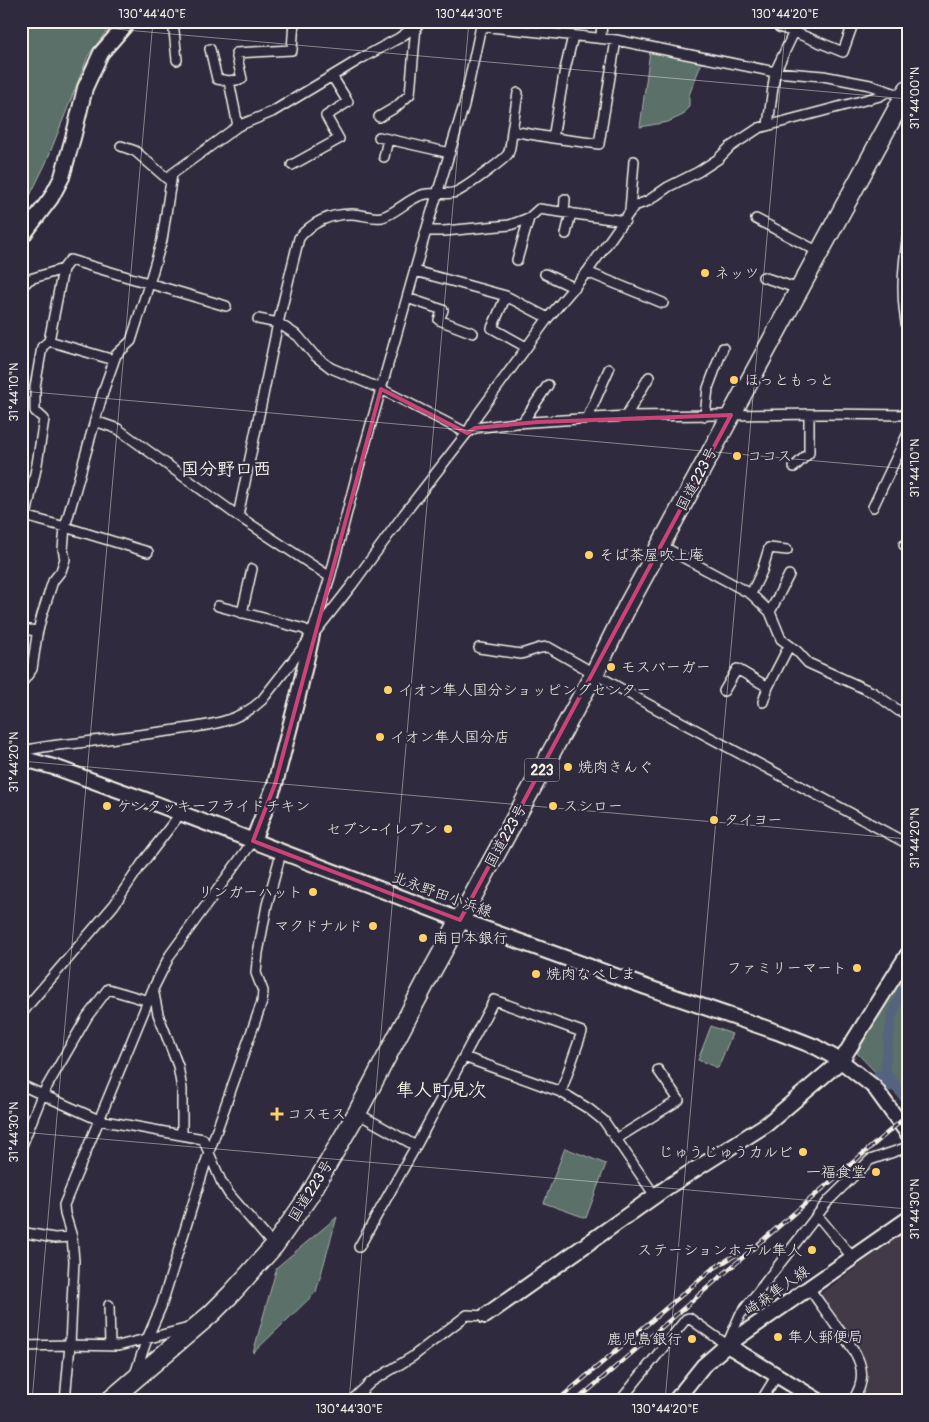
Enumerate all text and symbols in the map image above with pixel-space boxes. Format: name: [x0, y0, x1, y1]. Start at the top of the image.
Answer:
text: 130°44'40"E: [118, 7, 186, 22]
text: 130°44'30"E: [435, 7, 503, 22]
text: 130°44'20"E: [751, 7, 819, 22]
text: 31°44'00"N: [908, 67, 923, 129]
place label: ネッツ: [715, 264, 759, 283]
marker: ネッツ: [699, 267, 711, 279]
text: 31°44'10"N: [7, 363, 22, 421]
place label: ほっともっと: [744, 371, 834, 390]
marker: ほっともっと: [728, 374, 740, 386]
text: 31°44'10"N: [908, 439, 923, 497]
street label: 国道223号: [672, 444, 722, 514]
place label: ココス: [747, 447, 792, 466]
marker: ココス: [731, 450, 743, 462]
district label: 国分野口西: [181, 458, 271, 481]
place label: そば茶屋吹上庵: [599, 546, 704, 565]
marker: そば茶屋吹上庵: [583, 549, 595, 561]
place label: モスバーガー: [621, 658, 711, 677]
marker: モスバーガー: [605, 661, 617, 673]
place label: イオン隼人国分ショッピングセンター: [398, 681, 651, 700]
marker: イオン隼人国分ショッピングセンター: [382, 684, 394, 696]
place label: イオン隼人国分店: [390, 728, 509, 747]
marker: イオン隼人国分店: [374, 731, 386, 743]
text: 31°44'20"N: [7, 732, 22, 792]
road number: 223: [524, 758, 560, 782]
place label: 焼肉きんぐ: [578, 758, 653, 777]
marker: 焼肉きんぐ: [562, 761, 574, 773]
place label: ケンタッキーフライドチキン: [117, 797, 310, 816]
place label: スシロー: [563, 797, 623, 816]
marker: ケンタッキーフライドチキン: [101, 800, 113, 812]
marker: スシロー: [547, 800, 559, 812]
street label: 国道223号: [481, 801, 531, 871]
text: 31°44'20"N: [908, 808, 923, 868]
place label: タイヨー: [724, 811, 783, 830]
marker: タイヨー: [708, 814, 720, 826]
place label: セブン-イレブン: [327, 820, 438, 839]
marker: セブン-イレブン: [442, 823, 454, 835]
street label: 北永野田小浜線: [389, 868, 495, 922]
place label: リンガーハット: [198, 883, 303, 902]
marker: リンガーハット: [307, 886, 319, 898]
place label: マクドナルド: [274, 917, 363, 936]
marker: マクドナルド: [367, 920, 379, 932]
place label: 南日本銀行: [433, 929, 508, 948]
marker: 南日本銀行: [417, 932, 429, 944]
place label: ファミリーマート: [727, 959, 847, 978]
marker: ファミリーマート: [851, 962, 863, 974]
place label: 焼肉なべしま: [546, 965, 636, 984]
marker: 焼肉なべしま: [530, 968, 542, 980]
district label: 隼人町見次: [396, 1079, 486, 1102]
text: 31°44'30"N: [7, 1102, 22, 1162]
place label: コスモス: [287, 1105, 346, 1124]
marker: コスモス: [271, 1108, 283, 1120]
place label: じゅうじゅうカルビ: [659, 1143, 793, 1162]
marker: じゅうじゅうカルビ: [797, 1146, 809, 1158]
street label: 国道223号: [284, 1156, 338, 1226]
place label: 一福食堂: [806, 1163, 866, 1182]
marker: 一福食堂: [870, 1166, 882, 1178]
text: 31°44'30"N: [908, 1179, 923, 1239]
place label: ステーションホテル隼人: [637, 1241, 802, 1260]
marker: ステーションホテル隼人: [806, 1244, 818, 1256]
street label: 崎森隼人線: [741, 1262, 813, 1320]
place label: 隼人郵便局: [788, 1328, 863, 1347]
place label: 鹿児島銀行: [607, 1330, 682, 1349]
marker: 隼人郵便局: [772, 1331, 784, 1343]
marker: 鹿児島銀行: [686, 1333, 698, 1345]
text: 130°44'30"E: [315, 1402, 383, 1417]
text: 130°44'20"E: [631, 1402, 699, 1417]

